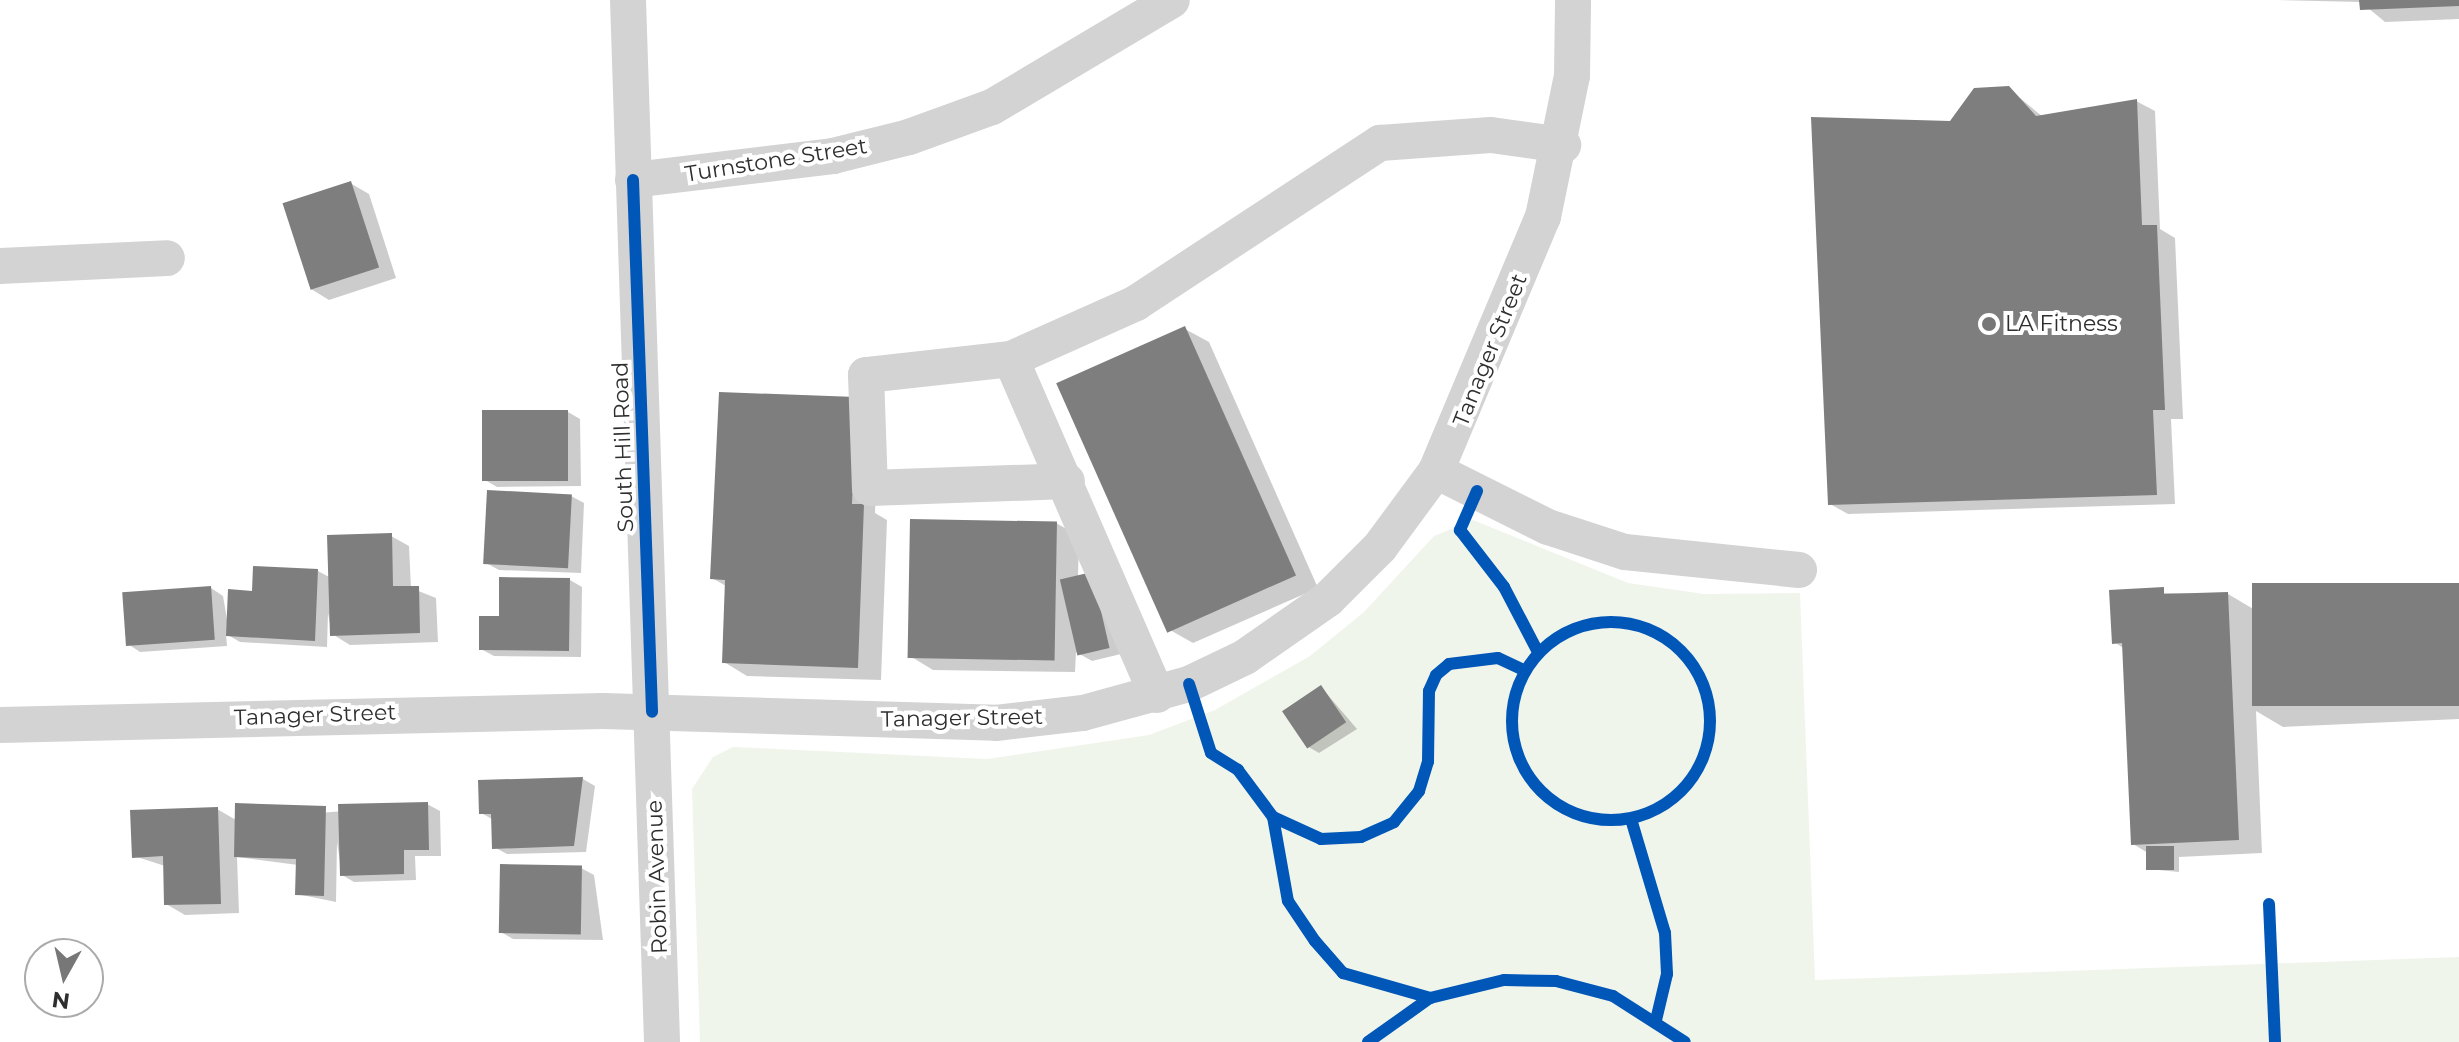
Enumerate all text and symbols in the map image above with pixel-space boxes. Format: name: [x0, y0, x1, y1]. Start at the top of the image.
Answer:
street label: Turnstone Street: [683, 133, 869, 187]
street label: Tanager Street: [1447, 270, 1533, 430]
place label: LA Fitness: [2005, 311, 2118, 337]
marker: LA Fitness: [1980, 315, 1998, 333]
street label: South Hill Road: [607, 361, 639, 533]
street label: Tanager Street: [233, 699, 397, 731]
street label: Tanager Street: [881, 703, 1043, 733]
street label: Robin Avenue: [641, 799, 673, 955]
north arrow: [24, 938, 104, 1018]
text: N: [50, 986, 72, 1015]

